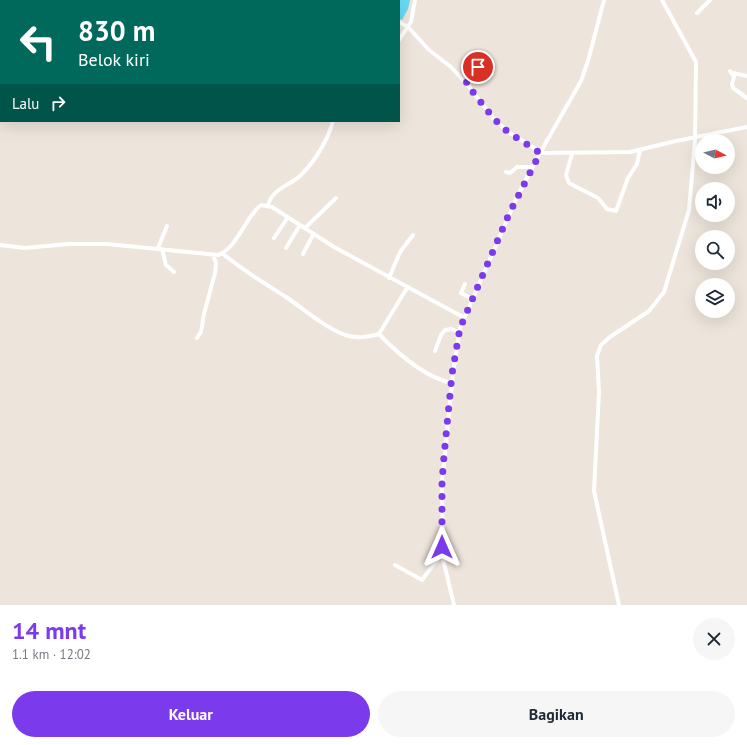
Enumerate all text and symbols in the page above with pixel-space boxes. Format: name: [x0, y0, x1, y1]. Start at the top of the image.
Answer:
text: 830 m: [78, 12, 155, 49]
icon: left: [12, 16, 64, 68]
text: Belok kiri: [78, 48, 150, 71]
pin: [461, 50, 495, 84]
icon: arrive: [467, 56, 489, 78]
icon: right: [47, 92, 69, 114]
text: Lalu: [12, 94, 39, 113]
north arrow: [695, 134, 735, 174]
map controls: [695, 134, 735, 318]
button: sound: [695, 182, 735, 222]
button: search: [695, 230, 735, 270]
button: layers: [695, 278, 735, 318]
position arrow: [421, 526, 463, 568]
text: 14 mnt: [12, 615, 86, 646]
button: close: [693, 618, 735, 660]
text: 1.1 km · 12:02: [12, 646, 91, 663]
button: Keluar: [12, 691, 370, 737]
button: Bagikan: [378, 691, 735, 737]

